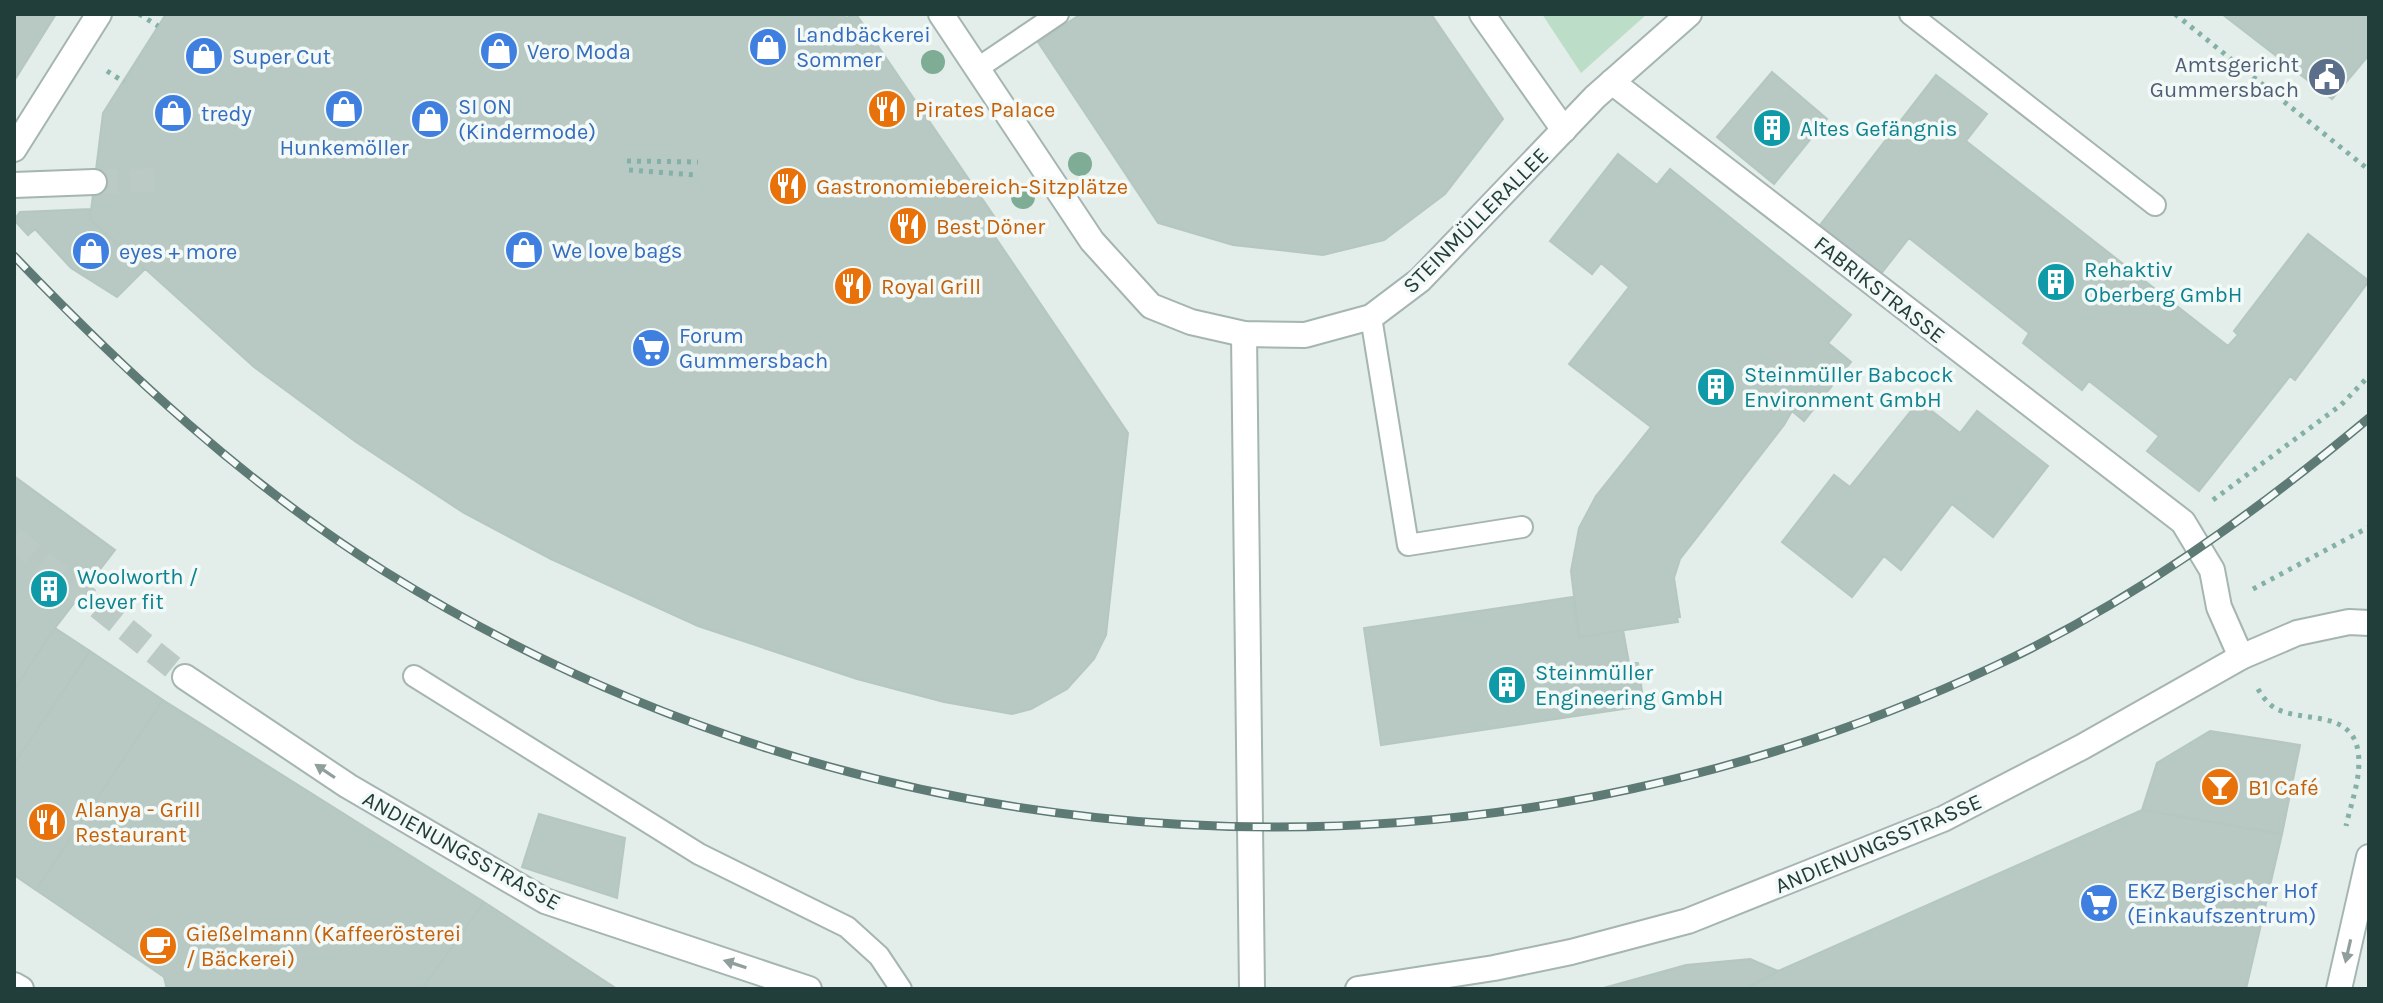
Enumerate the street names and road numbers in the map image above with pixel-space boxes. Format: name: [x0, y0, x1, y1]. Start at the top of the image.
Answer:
street label: STEINMÜLLERALLEE: [1397, 142, 1554, 299]
street label: FABRIKSTRASSE: [1809, 231, 1950, 349]
street label: ANDIENUNGSSTRASSE: [358, 786, 565, 916]
street label: ANDIENUNGSSTRASSE: [1771, 789, 1986, 899]

